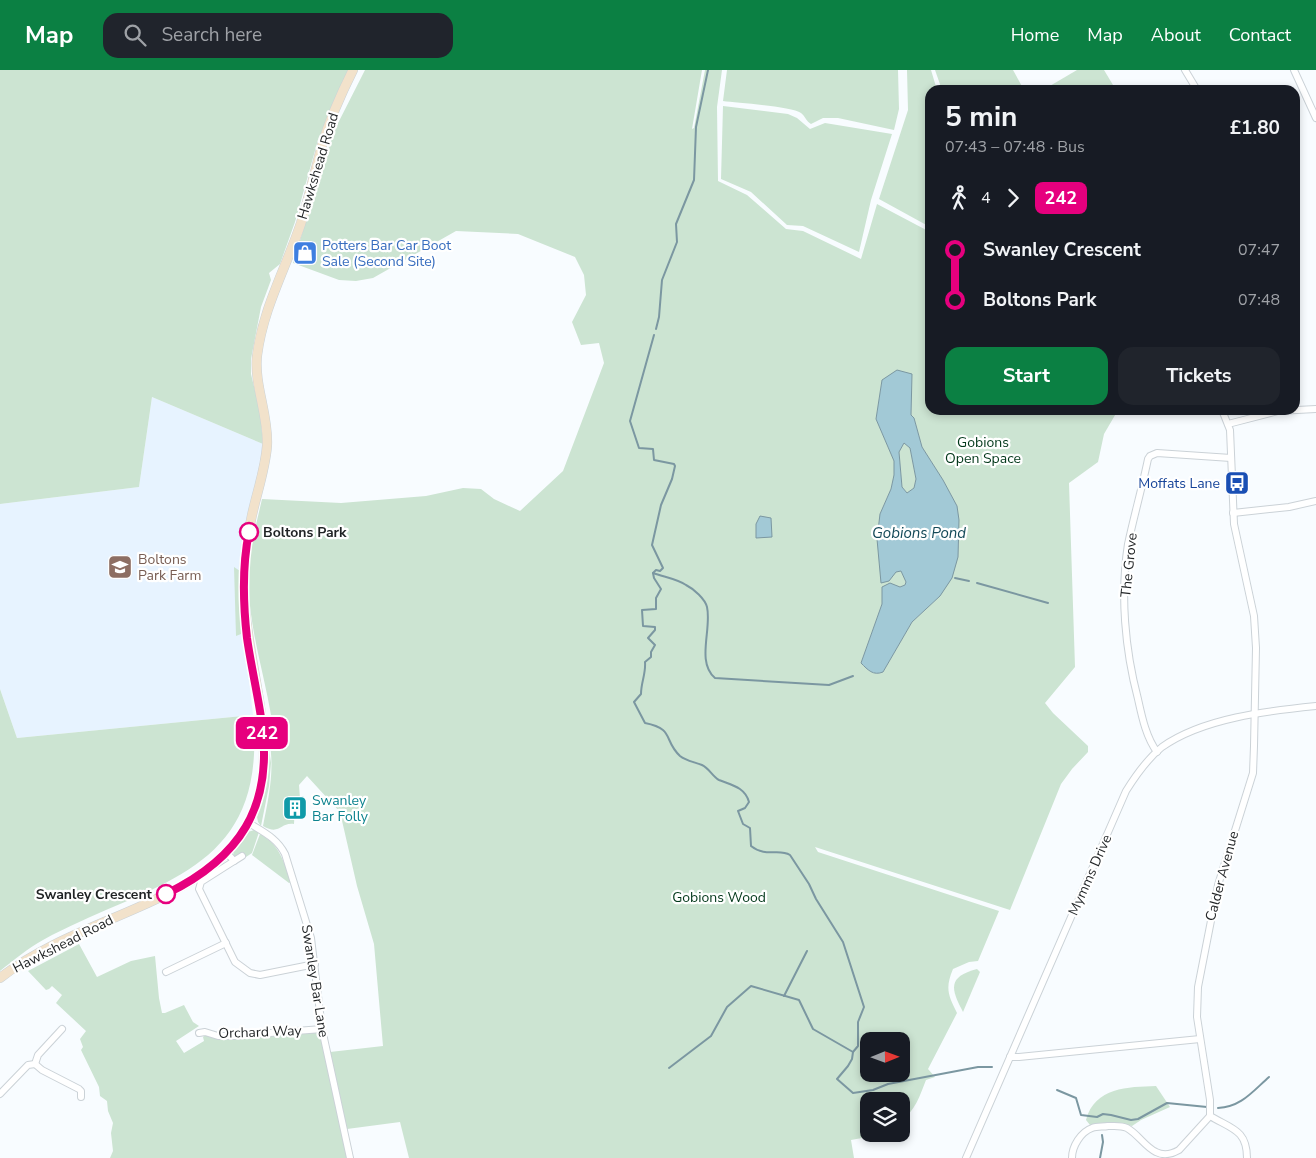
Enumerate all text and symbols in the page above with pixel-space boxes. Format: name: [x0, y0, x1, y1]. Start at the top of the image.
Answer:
search box: [103, 13, 453, 58]
text: Map: [25, 19, 73, 51]
icon: search: [121, 21, 149, 49]
text: Search here: [161, 22, 262, 48]
text: Home: [1011, 23, 1059, 47]
text: Map: [1087, 23, 1123, 47]
text: About: [1151, 23, 1201, 47]
text: Contact: [1229, 23, 1291, 47]
text: 5 min: [945, 98, 1017, 136]
street label: Hawkshead Road: [293, 110, 343, 222]
text: £1.80: [1230, 115, 1280, 141]
text: 07:43 – 07:48 · Bus: [945, 136, 1085, 158]
icon: walk: [945, 184, 973, 212]
icon: forward: [999, 184, 1027, 212]
text: 242: [1045, 186, 1077, 210]
text: 4: [981, 187, 991, 209]
place label: Potters Bar Car Boot Sale (Second Site): [322, 236, 451, 271]
text: Swanley Crescent: [983, 237, 1141, 263]
text: 07:47: [1238, 239, 1280, 261]
shop icon: Potters Bar Car Boot Sale (Second Site): [292, 240, 318, 266]
text: Boltons Park: [983, 287, 1096, 313]
text: 07:48: [1238, 289, 1280, 311]
button: Start: [945, 347, 1108, 405]
button: Tickets: [1118, 347, 1280, 405]
park label: Gobions Open Space: [945, 433, 1021, 468]
bus stop icon: Moffats Lane: [1224, 470, 1250, 496]
place label: Moffats Lane: [1138, 474, 1220, 493]
marker: Boltons Park: [239, 522, 259, 542]
place label: Boltons Park: [263, 523, 347, 542]
water label: Gobions Pond: [872, 523, 966, 543]
street label: The Grove: [1116, 532, 1142, 598]
place label: Boltons Park Farm: [138, 550, 201, 585]
school or university icon: Boltons Park Farm: [107, 554, 133, 580]
line badge: 242: [233, 717, 291, 749]
text: 242: [246, 721, 278, 745]
place label: Swanley Bar Folly: [312, 791, 369, 826]
building icon: Swanley Bar Folly: [282, 795, 308, 821]
street label: Calder Avenue: [1201, 829, 1243, 923]
street label: Mymms Drive: [1064, 832, 1116, 918]
marker: Swanley Crescent: [156, 884, 176, 904]
place label: Swanley Crescent: [36, 885, 153, 904]
park label: Gobions Wood: [672, 888, 766, 907]
street label: Hawkshead Road: [9, 910, 117, 978]
street label: Swanley Bar Lane: [297, 923, 333, 1039]
street label: Orchard Way: [218, 1021, 303, 1043]
north arrow: [860, 1032, 910, 1082]
map controls: [860, 1032, 910, 1142]
button: layers: [860, 1092, 910, 1142]

